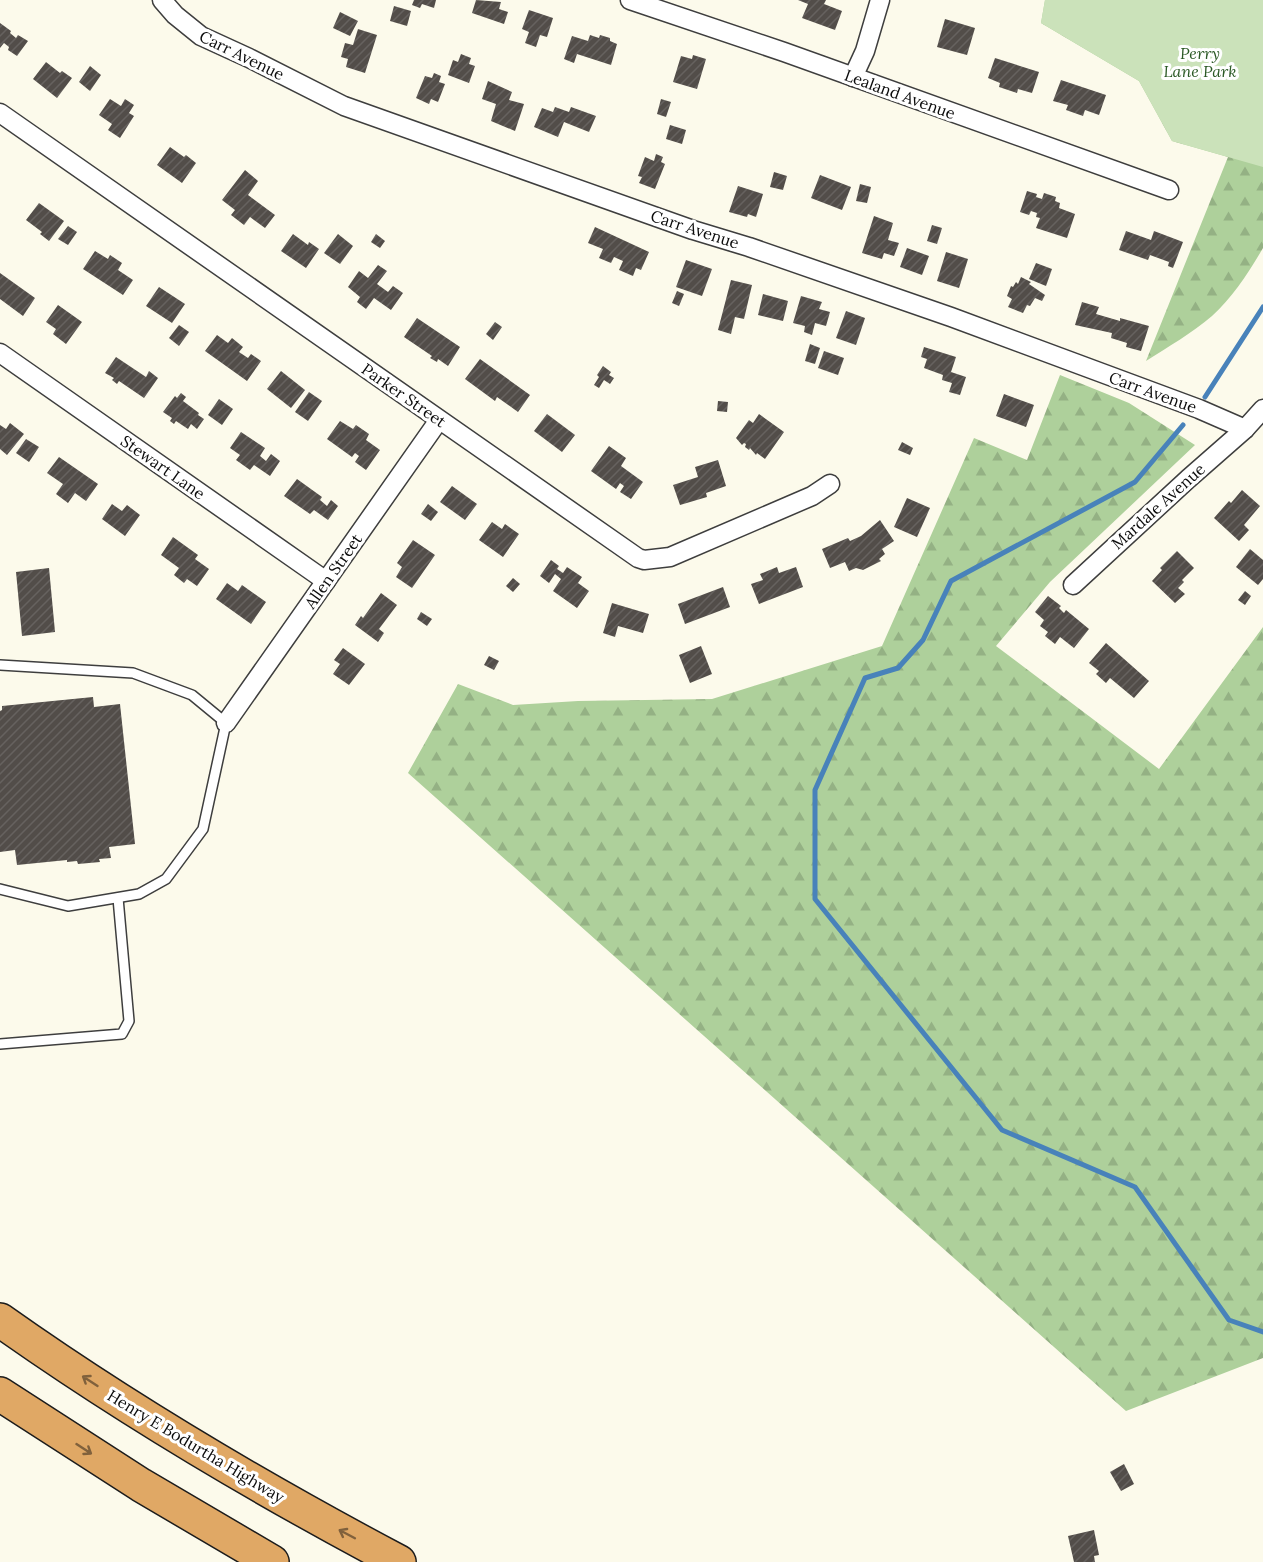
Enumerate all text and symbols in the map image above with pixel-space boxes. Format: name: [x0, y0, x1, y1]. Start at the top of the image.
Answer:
street label: Carr Avenue: [196, 26, 288, 84]
park label: Perry Lane Park: [1163, 43, 1237, 81]
street label: Lealand Avenue: [842, 65, 958, 123]
street label: Carr Avenue: [648, 205, 742, 253]
street label: Parker Street: [358, 359, 451, 432]
street label: Carr Avenue: [1106, 367, 1200, 417]
street label: Stewart Lane: [117, 431, 209, 504]
street label: Mardale Avenue: [1107, 458, 1209, 553]
street label: Allen Street: [299, 529, 367, 613]
one-way arrow: [82, 1374, 99, 1386]
street label: Henry E Bodurtha Highway: [104, 1385, 289, 1507]
one-way arrow: [75, 1443, 92, 1455]
one-way arrow: [338, 1528, 356, 1540]

